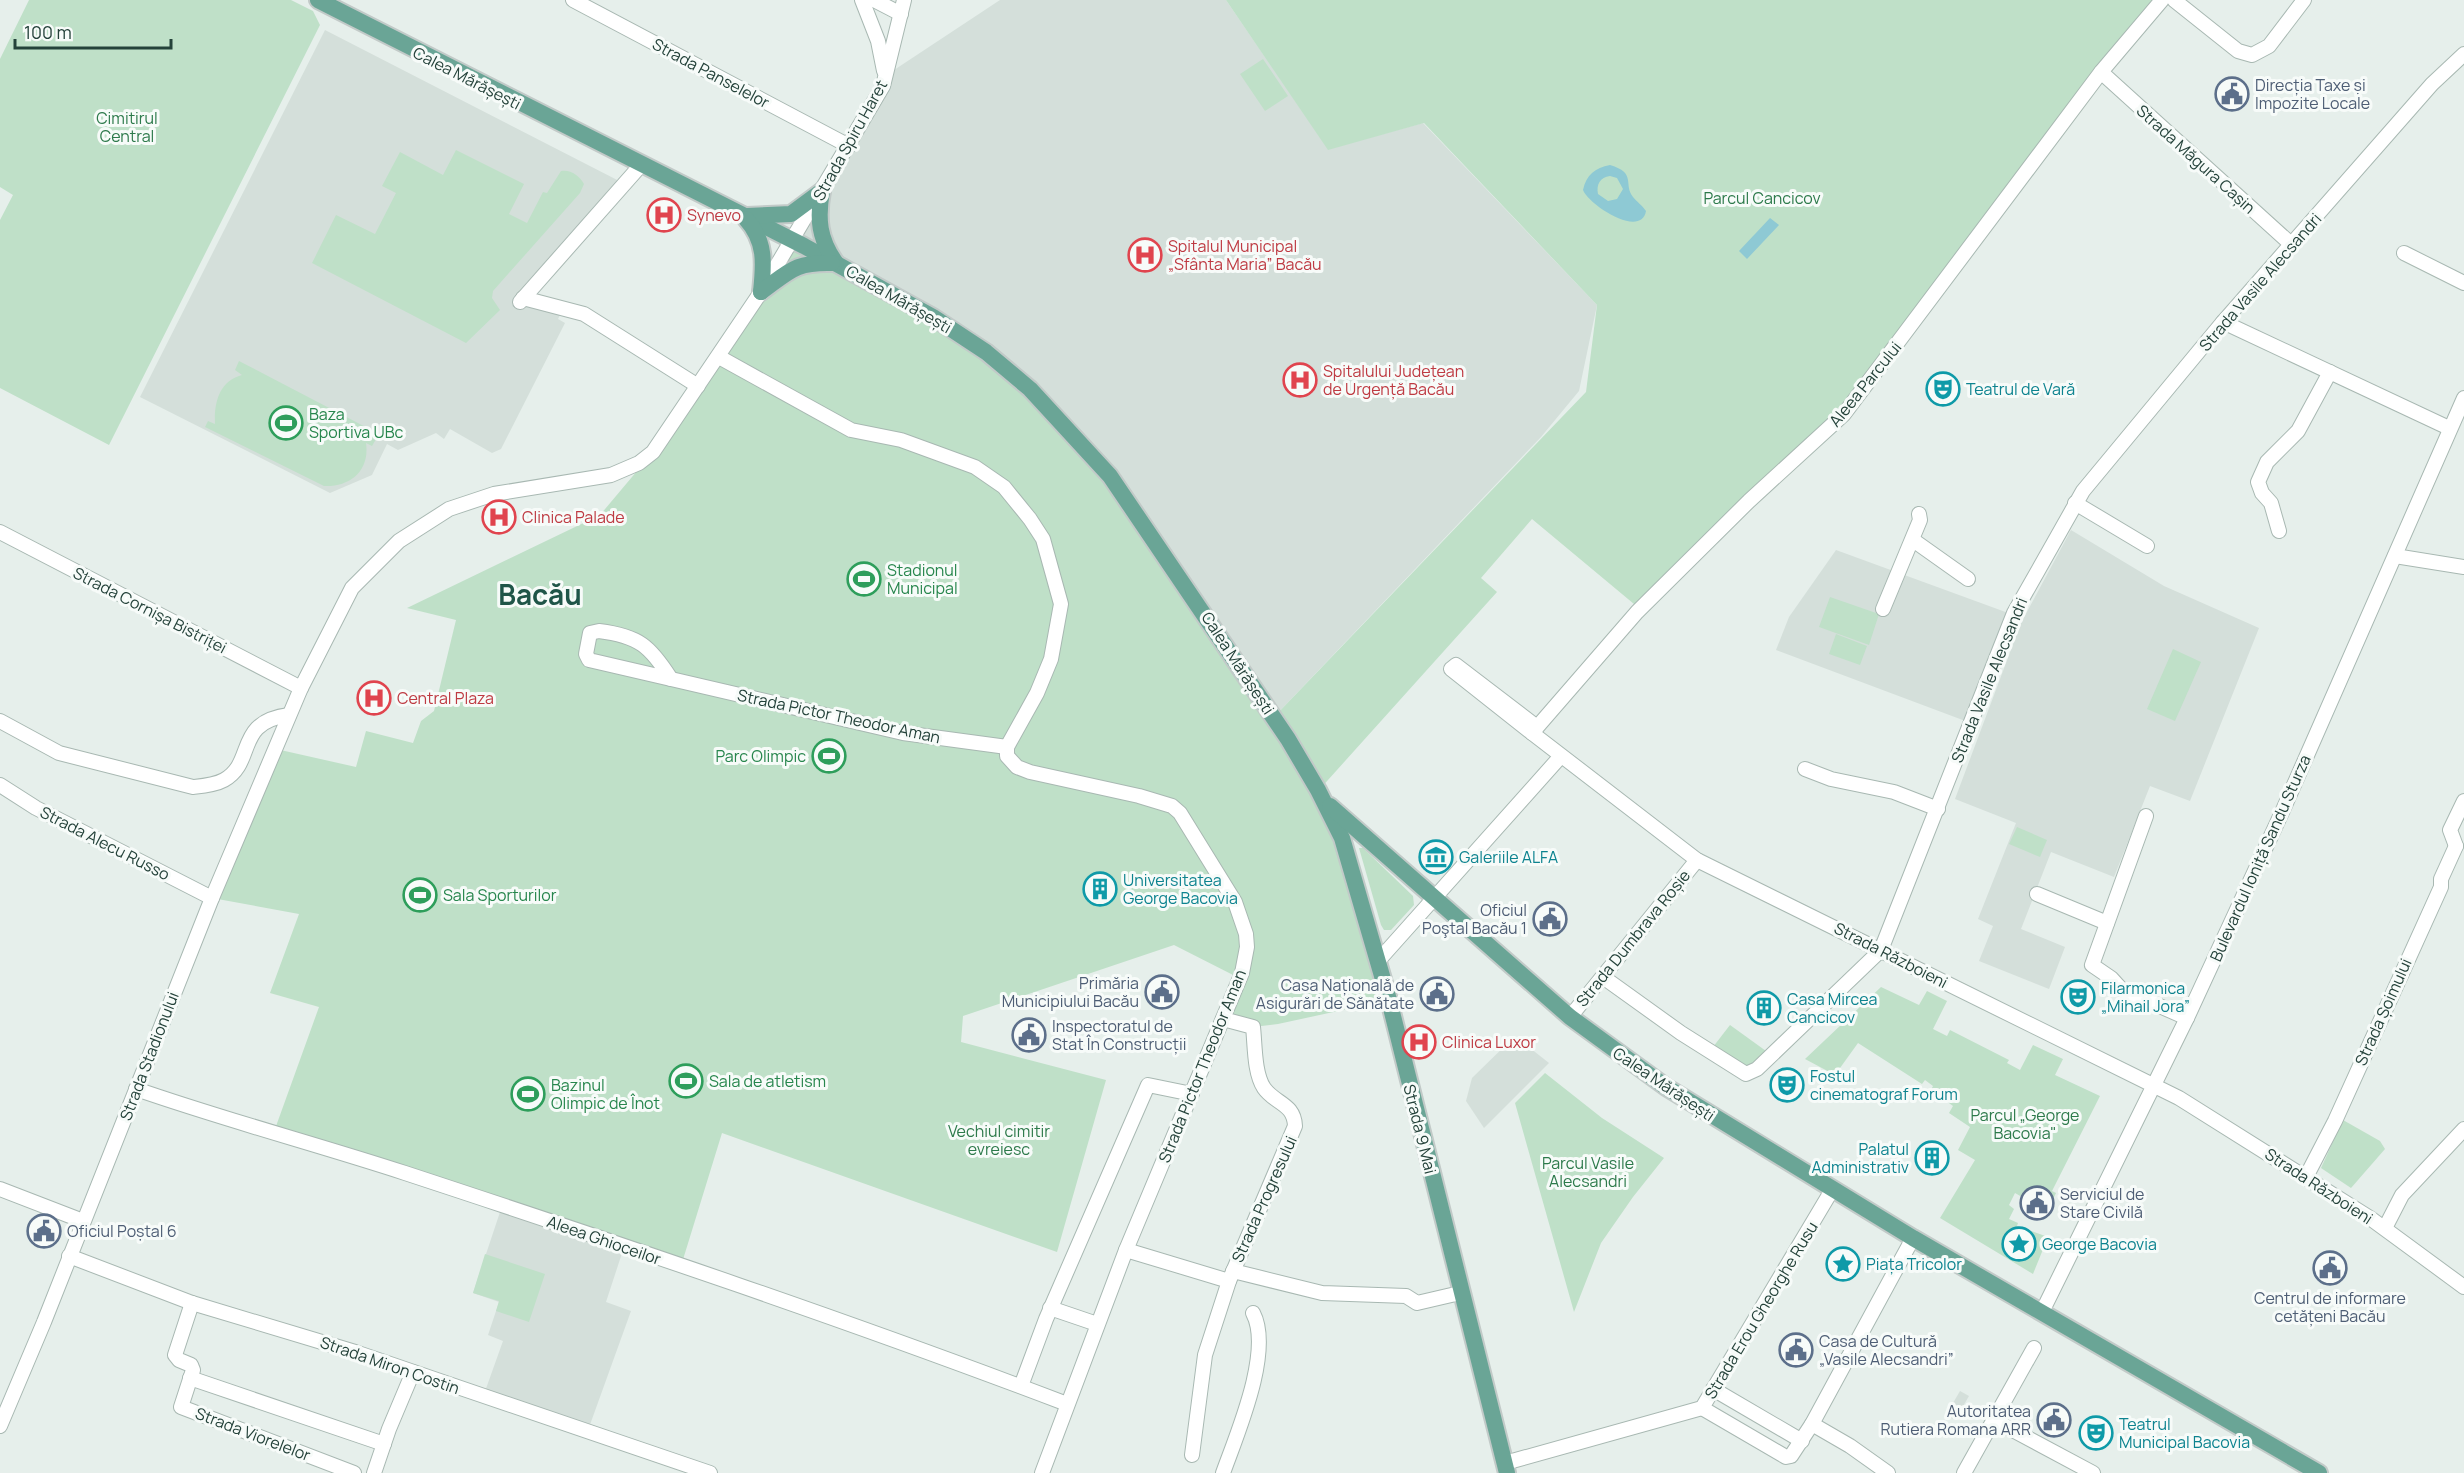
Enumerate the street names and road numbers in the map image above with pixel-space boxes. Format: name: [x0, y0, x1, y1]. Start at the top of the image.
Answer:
street label: Strada Panselelor: [649, 33, 774, 113]
street label: Calea Mărășești: [409, 41, 525, 115]
street label: Strada Spiru Haret: [808, 76, 892, 204]
street label: Strada Măgura Cașin: [2132, 100, 2260, 218]
street label: Strada Vasile Alecsandri: [2194, 208, 2326, 356]
street label: Calea Mărășești: [842, 260, 956, 338]
street label: Aleea Parcului: [1824, 337, 1906, 431]
street label: Strada Cornișa Bistriței: [69, 562, 231, 658]
street label: Strada Vasile Alecsandri: [1946, 594, 2032, 766]
street label: Calea Mărășești: [1197, 607, 1279, 719]
street label: Strada Pictor Theodor Aman: [736, 684, 942, 748]
street label: Bulevardul Ioniță Sandu Sturza: [2204, 751, 2316, 965]
street label: Strada Alecu Russo: [36, 801, 174, 885]
street label: Strada Dumbrava Roșie: [1571, 865, 1695, 1011]
street label: Strada Războieni: [1830, 917, 1952, 993]
street label: Strada Șoimului: [2350, 955, 2416, 1069]
street label: Strada Pictor Theodor Aman: [1153, 966, 1251, 1166]
street label: Strada Stadionului: [114, 989, 184, 1123]
street label: Calea Mărășești: [1609, 1042, 1719, 1126]
street label: Strada 9 Mai: [1398, 1082, 1442, 1176]
street label: Strada Progresului: [1226, 1132, 1302, 1266]
street label: Strada Războieni: [2261, 1143, 2377, 1229]
street label: Aleea Ghioceilor: [544, 1210, 664, 1270]
street label: Strada Erou Gheorghe Rusu: [1699, 1217, 1823, 1403]
street label: Strada Miron Costin: [317, 1331, 463, 1399]
street label: Strada Viorelelor: [192, 1402, 314, 1466]

